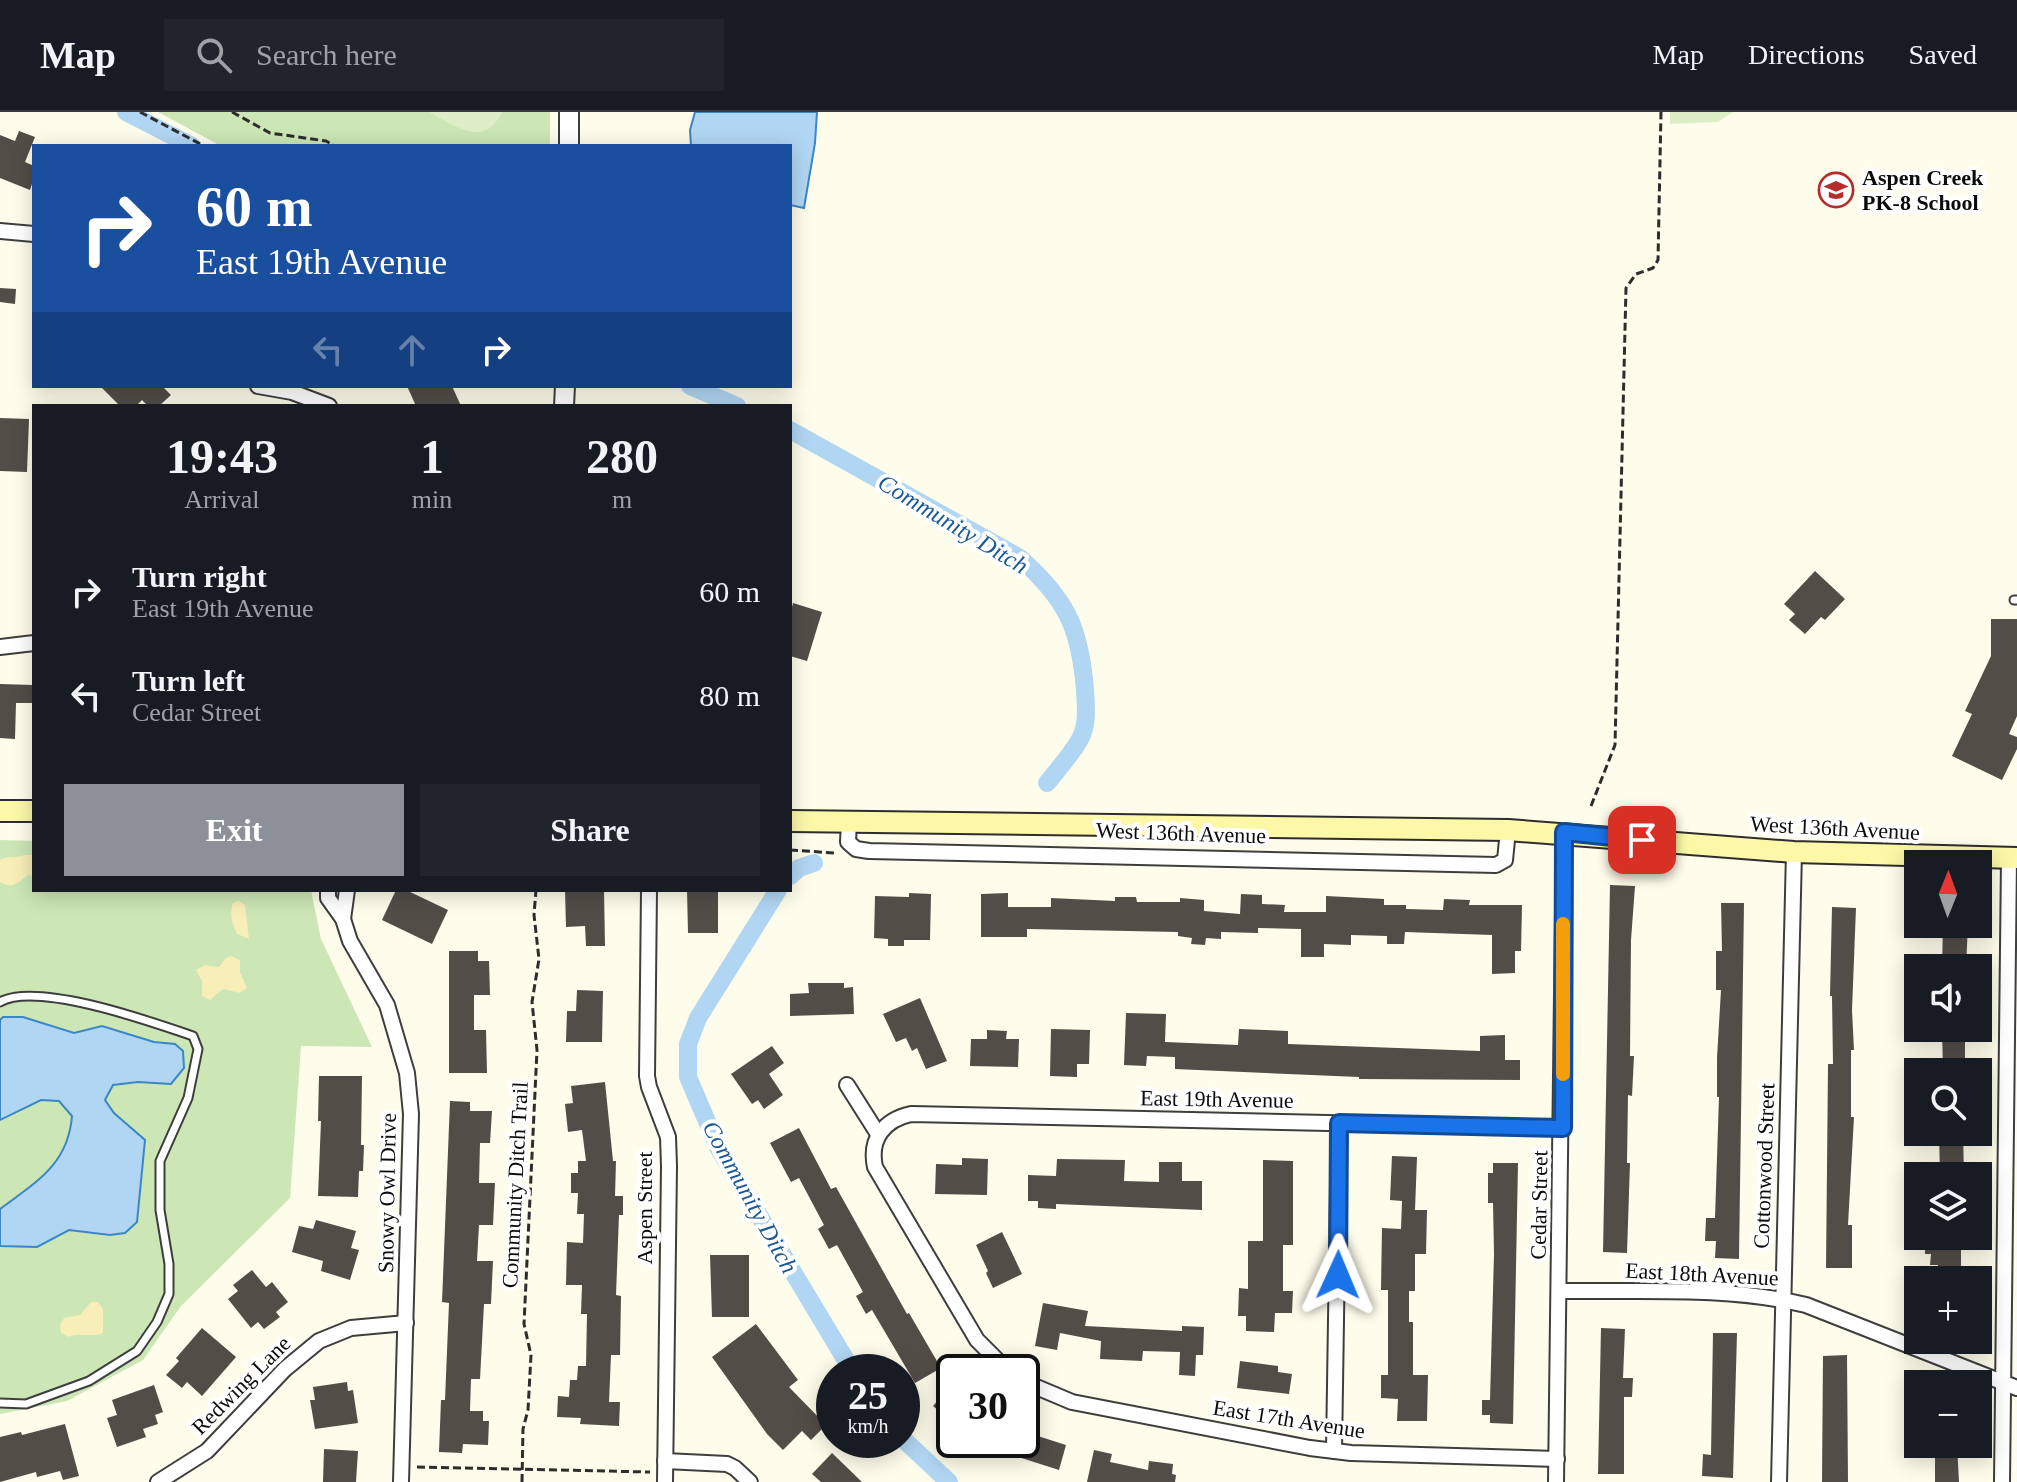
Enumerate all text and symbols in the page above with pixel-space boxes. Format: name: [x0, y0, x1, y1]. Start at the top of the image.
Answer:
search box: [164, 19, 724, 91]
icon: search: [192, 33, 236, 77]
text: Map: [40, 34, 116, 76]
text: Search here: [256, 38, 397, 71]
text: Map: [1653, 39, 1704, 70]
text: Directions: [1748, 39, 1865, 70]
text: Saved: [1909, 39, 1977, 70]
place label: Aspen Creek PK-8 School: [1862, 165, 1984, 215]
school or university icon: Aspen Creek PK-8 School: [1817, 171, 1855, 209]
icon: right: [64, 176, 168, 280]
text: 60 m: [196, 176, 313, 238]
text: East 19th Avenue: [196, 242, 447, 282]
icon: left: [306, 328, 350, 372]
icon: ahead: [390, 328, 434, 372]
icon: right: [474, 328, 518, 372]
text: 19:43: [166, 430, 278, 483]
text: 1: [420, 430, 444, 483]
text: 280: [586, 430, 658, 483]
water label: Community Ditch: [873, 469, 1033, 579]
text: Arrival: [184, 485, 259, 514]
text: min: [412, 485, 452, 514]
text: m: [612, 485, 632, 514]
text: Turn right: [132, 560, 267, 593]
icon: right: [64, 570, 108, 614]
text: 60 m: [699, 575, 760, 608]
text: East 19th Avenue: [132, 594, 313, 623]
text: Turn left: [132, 664, 245, 697]
icon: left: [64, 674, 108, 718]
text: 80 m: [699, 679, 760, 712]
text: Cedar Street: [132, 698, 261, 727]
button: Exit: [64, 784, 404, 876]
button: Share: [420, 784, 760, 876]
pin: [1608, 806, 1676, 874]
street label: West 136th Avenue: [1749, 811, 1921, 845]
street label: West 136th Avenue: [1096, 818, 1266, 848]
icon: arrive: [1620, 818, 1664, 862]
north arrow: [1904, 850, 1992, 938]
map controls: [1904, 850, 1992, 1458]
button: sound: [1904, 954, 1992, 1042]
button: search: [1904, 1058, 1992, 1146]
street label: Community Ditch Trail: [497, 1081, 533, 1289]
street label: Cottonwood Street: [1749, 1083, 1779, 1249]
street label: East 19th Avenue: [1140, 1085, 1294, 1113]
street label: Snowy Owl Drive: [373, 1113, 401, 1273]
water label: Community Ditch: [697, 1116, 803, 1278]
street label: Cedar Street: [1526, 1150, 1552, 1260]
street label: Aspen Street: [632, 1151, 657, 1265]
button: layers: [1904, 1162, 1992, 1250]
position arrow: [1296, 1233, 1380, 1317]
street label: East 18th Avenue: [1625, 1257, 1779, 1291]
button: +: [1904, 1266, 1992, 1354]
street label: Redwing Lane: [187, 1331, 295, 1439]
speed limit sign: 30: [936, 1354, 1040, 1458]
button: −: [1904, 1370, 1992, 1458]
text: 25: [848, 1373, 888, 1418]
street label: East 17th Avenue: [1211, 1395, 1367, 1443]
text: km/h: [847, 1415, 889, 1437]

